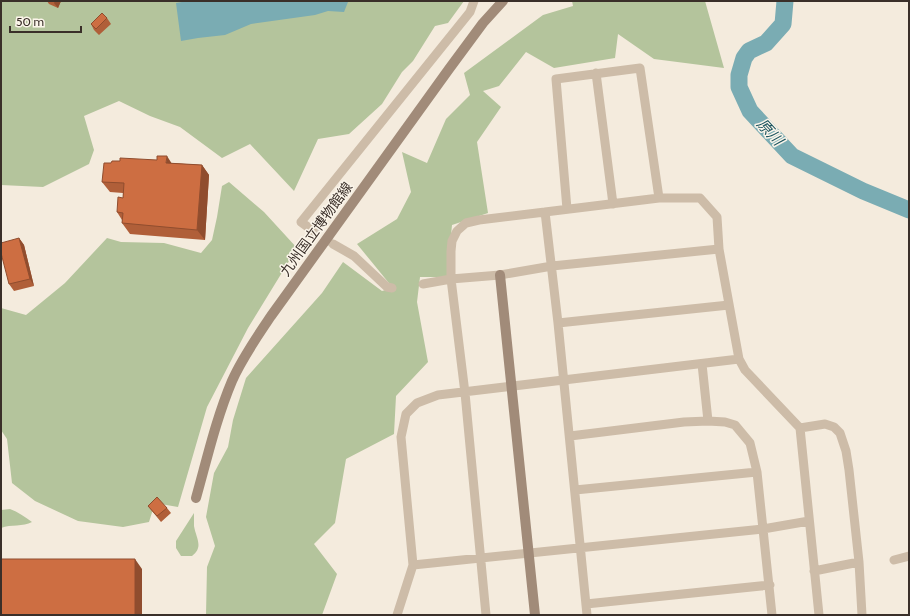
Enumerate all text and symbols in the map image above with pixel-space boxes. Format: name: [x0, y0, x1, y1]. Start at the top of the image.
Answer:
scale bar: [10, 8, 81, 34]
text: 50 m: [16, 14, 44, 29]
water label: 原川: [753, 115, 788, 151]
street label: 九州国立博物館線: [276, 178, 356, 280]

